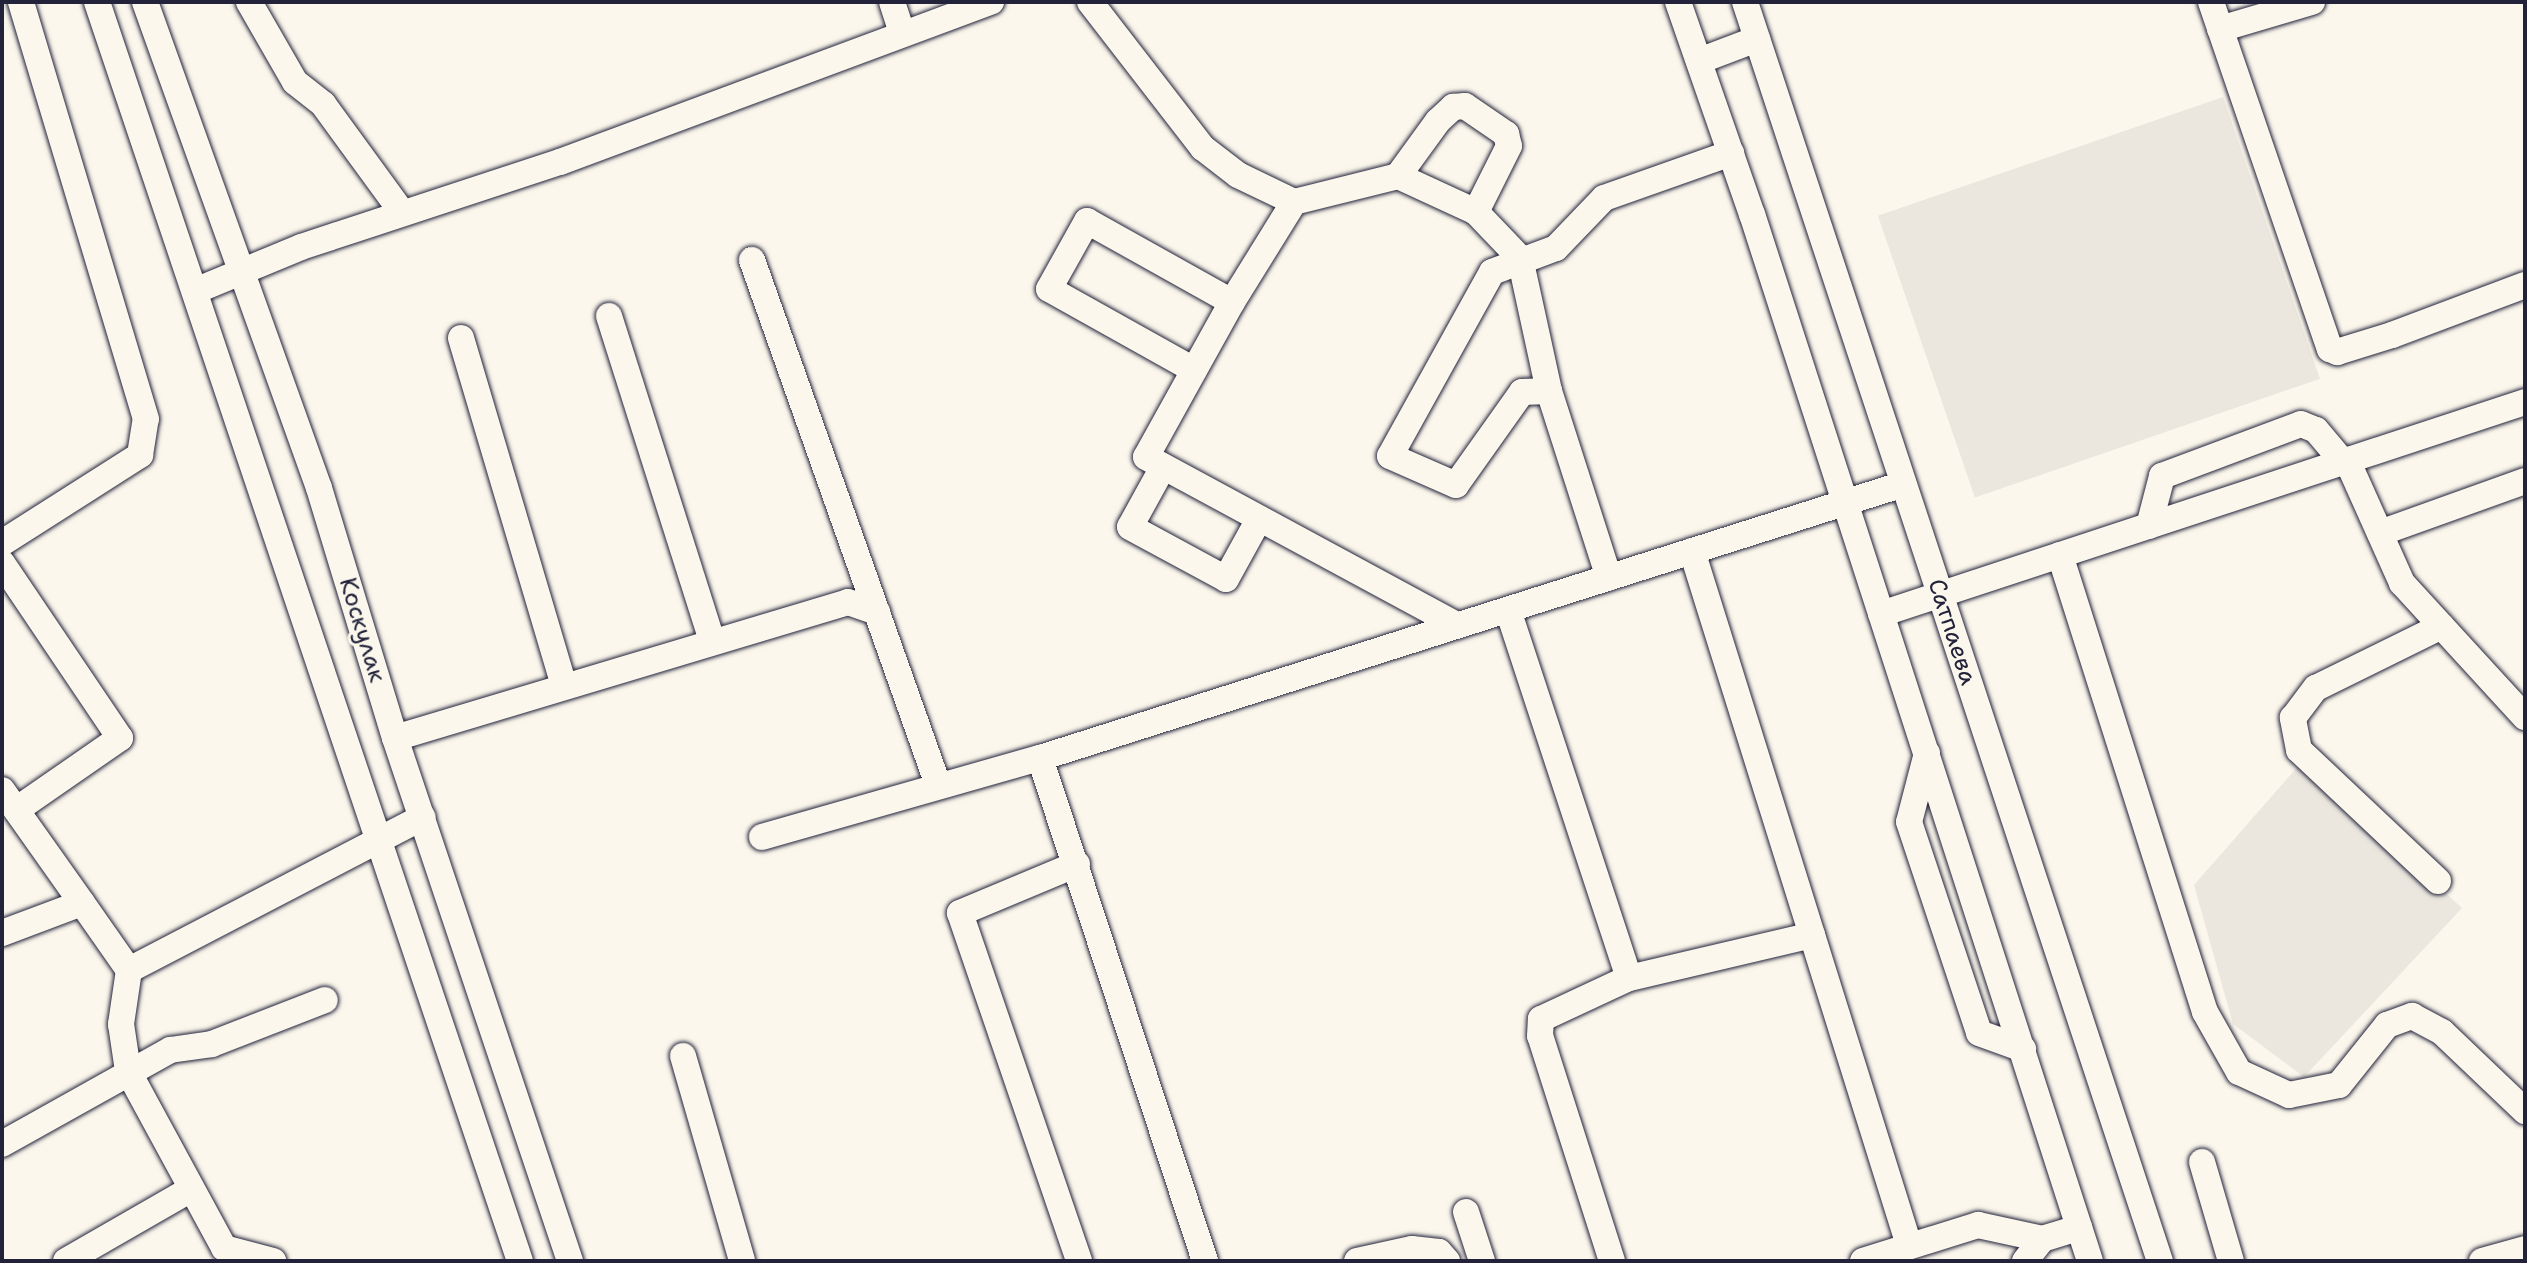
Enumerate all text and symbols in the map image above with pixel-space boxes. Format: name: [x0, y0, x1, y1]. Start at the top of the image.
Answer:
street label: Коскулак: [332, 574, 392, 686]
street label: Сатпаева: [1921, 575, 1983, 689]

